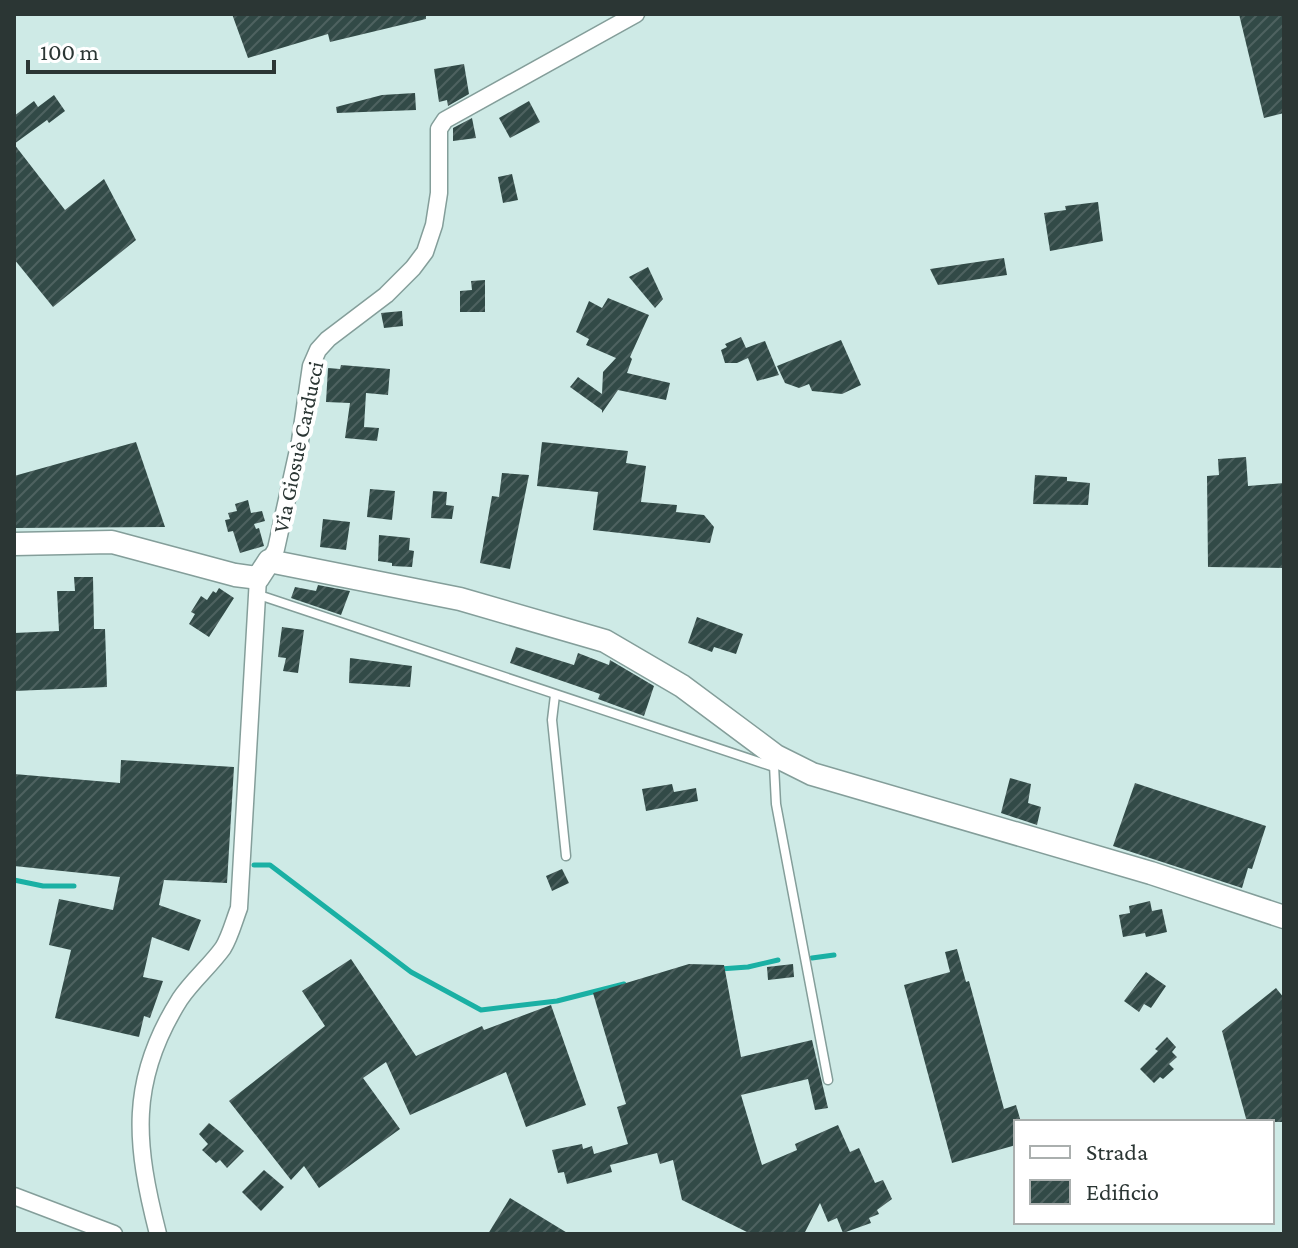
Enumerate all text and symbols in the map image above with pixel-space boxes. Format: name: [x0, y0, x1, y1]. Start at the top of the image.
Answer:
scale bar: [28, 24, 274, 74]
text: 100 m: [40, 38, 99, 65]
street label: Via Giosuè Carducci: [268, 359, 328, 535]
legend: [1014, 1120, 1274, 1224]
text: Strada: [1086, 1138, 1148, 1165]
text: Edificio: [1086, 1178, 1159, 1205]

